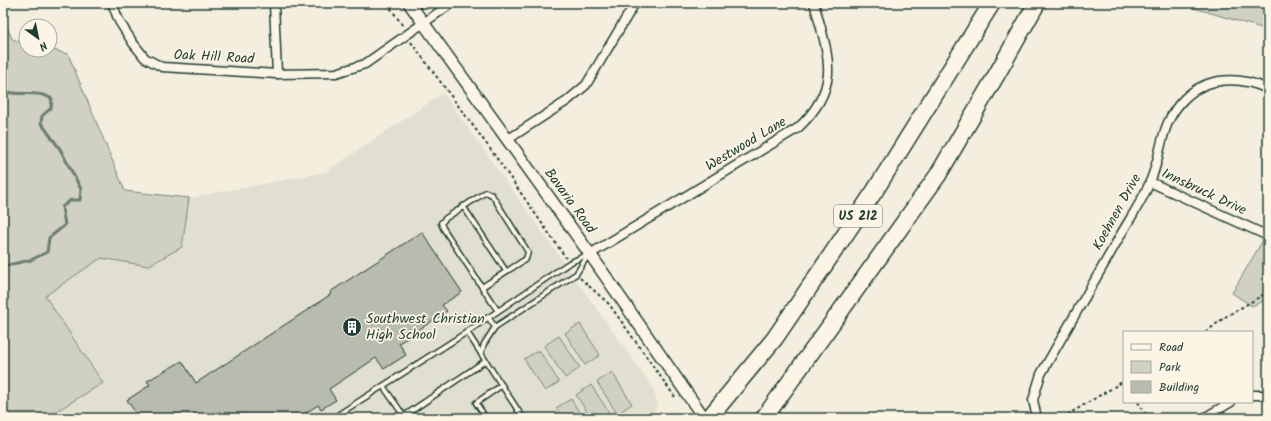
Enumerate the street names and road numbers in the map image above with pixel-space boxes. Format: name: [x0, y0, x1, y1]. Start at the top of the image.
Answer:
street label: Oak Hill Road: [173, 44, 256, 70]
street label: Westwood Lane: [701, 111, 791, 177]
street label: Innsbruck Drive: [1158, 163, 1251, 222]
street label: Bavaria Road: [539, 164, 602, 239]
street label: Koehnen Drive: [1087, 169, 1147, 254]
road number: US 212: [834, 205, 882, 227]

